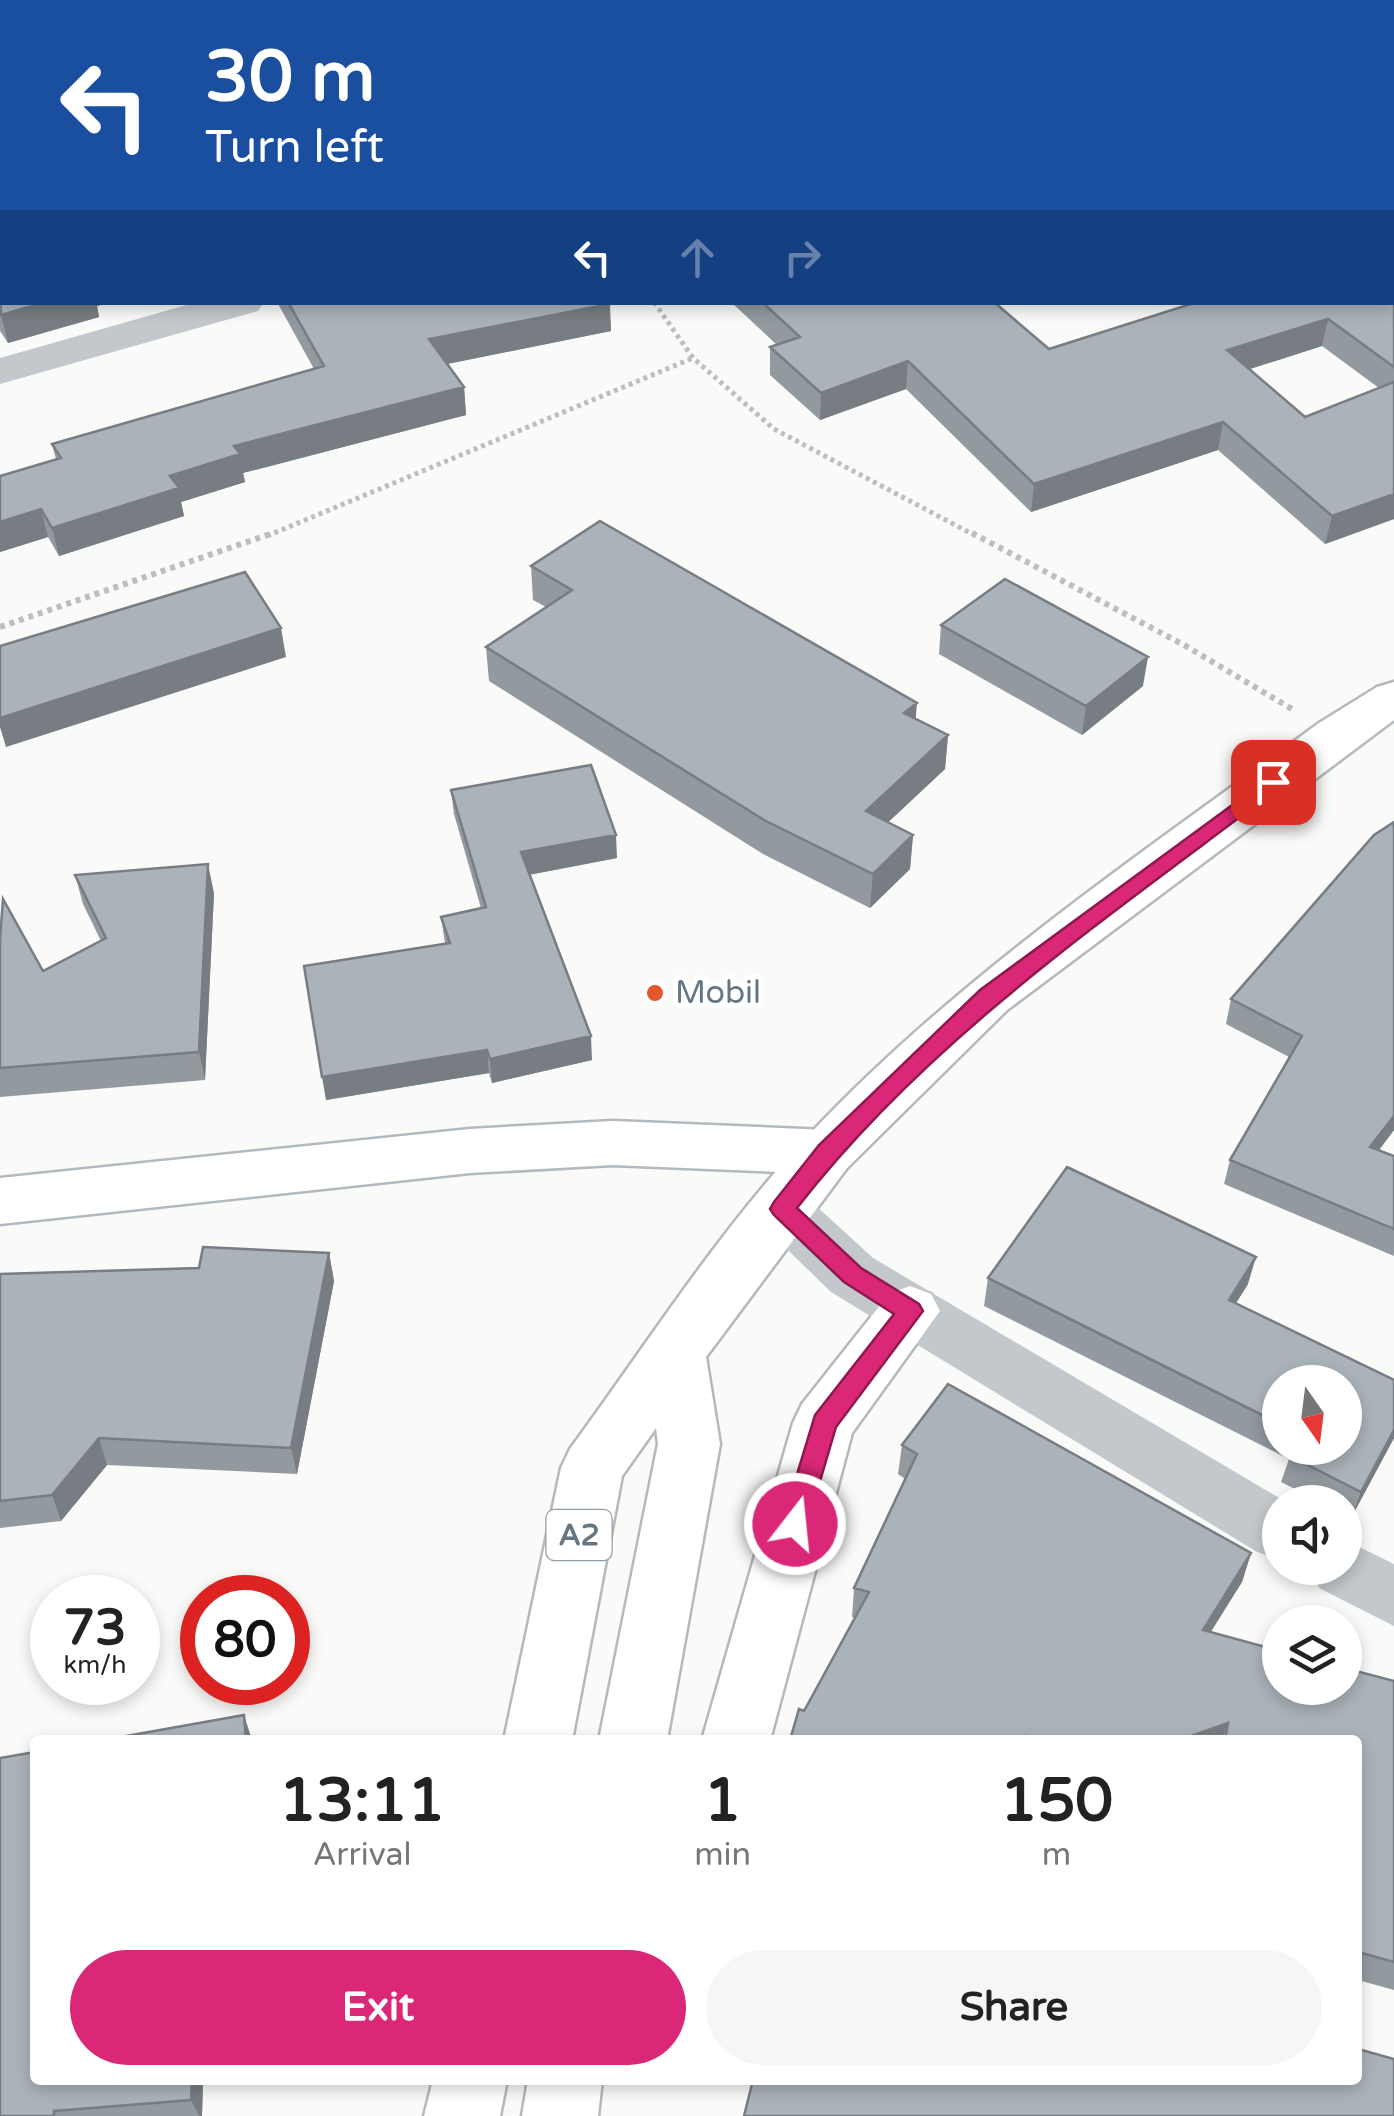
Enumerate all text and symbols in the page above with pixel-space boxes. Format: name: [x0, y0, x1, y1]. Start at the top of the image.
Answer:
text: 30 m: [205, 36, 375, 120]
icon: left: [40, 40, 170, 170]
text: Turn left: [205, 121, 384, 175]
icon: left: [565, 230, 620, 285]
icon: ahead: [670, 230, 725, 285]
icon: right: [775, 230, 830, 285]
pin: [1231, 740, 1316, 825]
icon: arrive: [1246, 755, 1301, 810]
place label: Mobil: [675, 974, 761, 1012]
marker: Mobil: [644, 982, 666, 1004]
north arrow: [1262, 1365, 1362, 1465]
map controls: [1262, 1365, 1362, 1705]
position arrow: [743, 1472, 847, 1576]
button: sound: [1262, 1485, 1362, 1585]
road number: A2: [546, 1510, 612, 1560]
speed limit sign: 80: [180, 1575, 310, 1705]
text: 73: [64, 1598, 126, 1658]
button: layers: [1262, 1605, 1362, 1705]
text: km/h: [64, 1650, 126, 1680]
text: 13:11: [279, 1765, 445, 1837]
text: 1: [704, 1765, 741, 1837]
text: 150: [1000, 1765, 1113, 1837]
text: Arrival: [313, 1836, 412, 1874]
text: min: [694, 1836, 751, 1874]
text: m: [1042, 1836, 1071, 1874]
button: Exit: [70, 1950, 686, 2065]
button: Share: [706, 1950, 1322, 2065]

